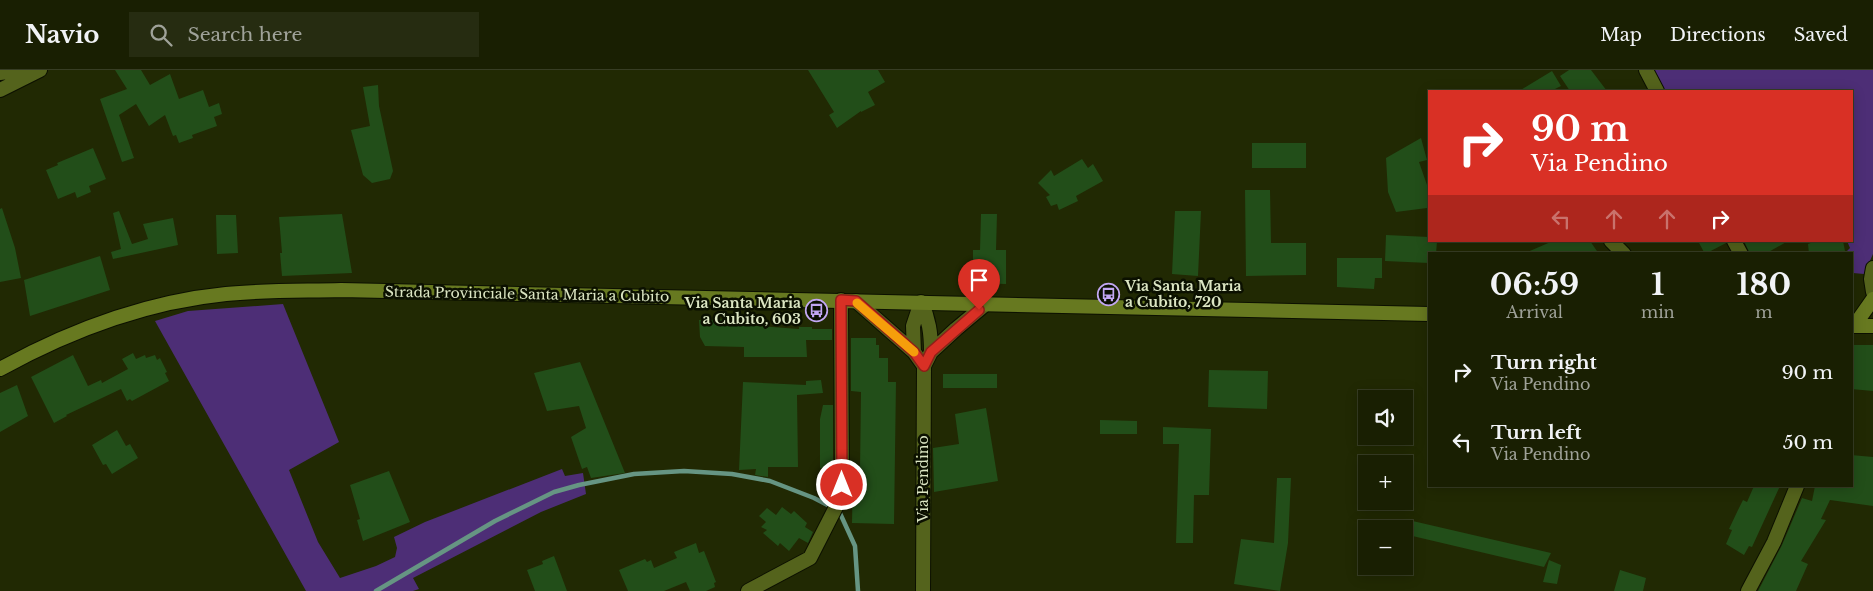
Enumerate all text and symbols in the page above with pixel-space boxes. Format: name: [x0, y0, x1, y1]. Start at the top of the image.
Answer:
search box: [129, 12, 479, 57]
text: Navio: [25, 20, 99, 49]
icon: search: [147, 21, 175, 49]
text: Search here: [187, 23, 302, 46]
text: Map: [1600, 24, 1642, 46]
text: Directions: [1670, 24, 1766, 46]
text: Saved: [1794, 24, 1848, 46]
text: 90 m: [1531, 107, 1629, 150]
icon: right: [1448, 110, 1513, 175]
text: Via Pendino: [1531, 150, 1668, 177]
icon: left: [1547, 205, 1575, 233]
icon: ahead: [1600, 205, 1628, 233]
icon: ahead: [1653, 205, 1681, 233]
icon: right: [1706, 205, 1734, 233]
pin: [958, 259, 1000, 310]
icon: arrive: [965, 266, 993, 294]
text: 06:59: [1490, 266, 1579, 303]
text: 1: [1651, 266, 1664, 303]
text: 180: [1736, 266, 1791, 303]
place label: Via Santa Maria a Cubito, 720: [1124, 277, 1242, 311]
bus stop icon: Via Santa Maria a Cubito, 720: [1097, 282, 1121, 306]
street label: Strada Provinciale Santa Maria a Cubito: [385, 283, 669, 305]
place label: Via Santa Maria a Cubito, 603: [683, 294, 801, 328]
bus stop icon: Via Santa Maria a Cubito, 603: [805, 299, 829, 323]
text: Arrival: [1506, 302, 1563, 322]
text: min: [1641, 302, 1675, 322]
text: m: [1755, 302, 1772, 322]
text: Turn right: [1491, 351, 1597, 374]
icon: right: [1448, 358, 1476, 386]
text: 90 m: [1781, 361, 1833, 384]
text: Via Pendino: [1491, 374, 1591, 394]
map controls: [1358, 390, 1413, 575]
button: sound: [1358, 390, 1413, 445]
text: Turn left: [1491, 421, 1582, 444]
icon: left: [1448, 428, 1476, 456]
text: 50 m: [1783, 431, 1833, 454]
street label: Via Pendino: [914, 435, 932, 524]
text: Via Pendino: [1491, 444, 1591, 464]
button: +: [1358, 455, 1413, 510]
position arrow: [815, 458, 867, 510]
button: −: [1358, 520, 1413, 575]

